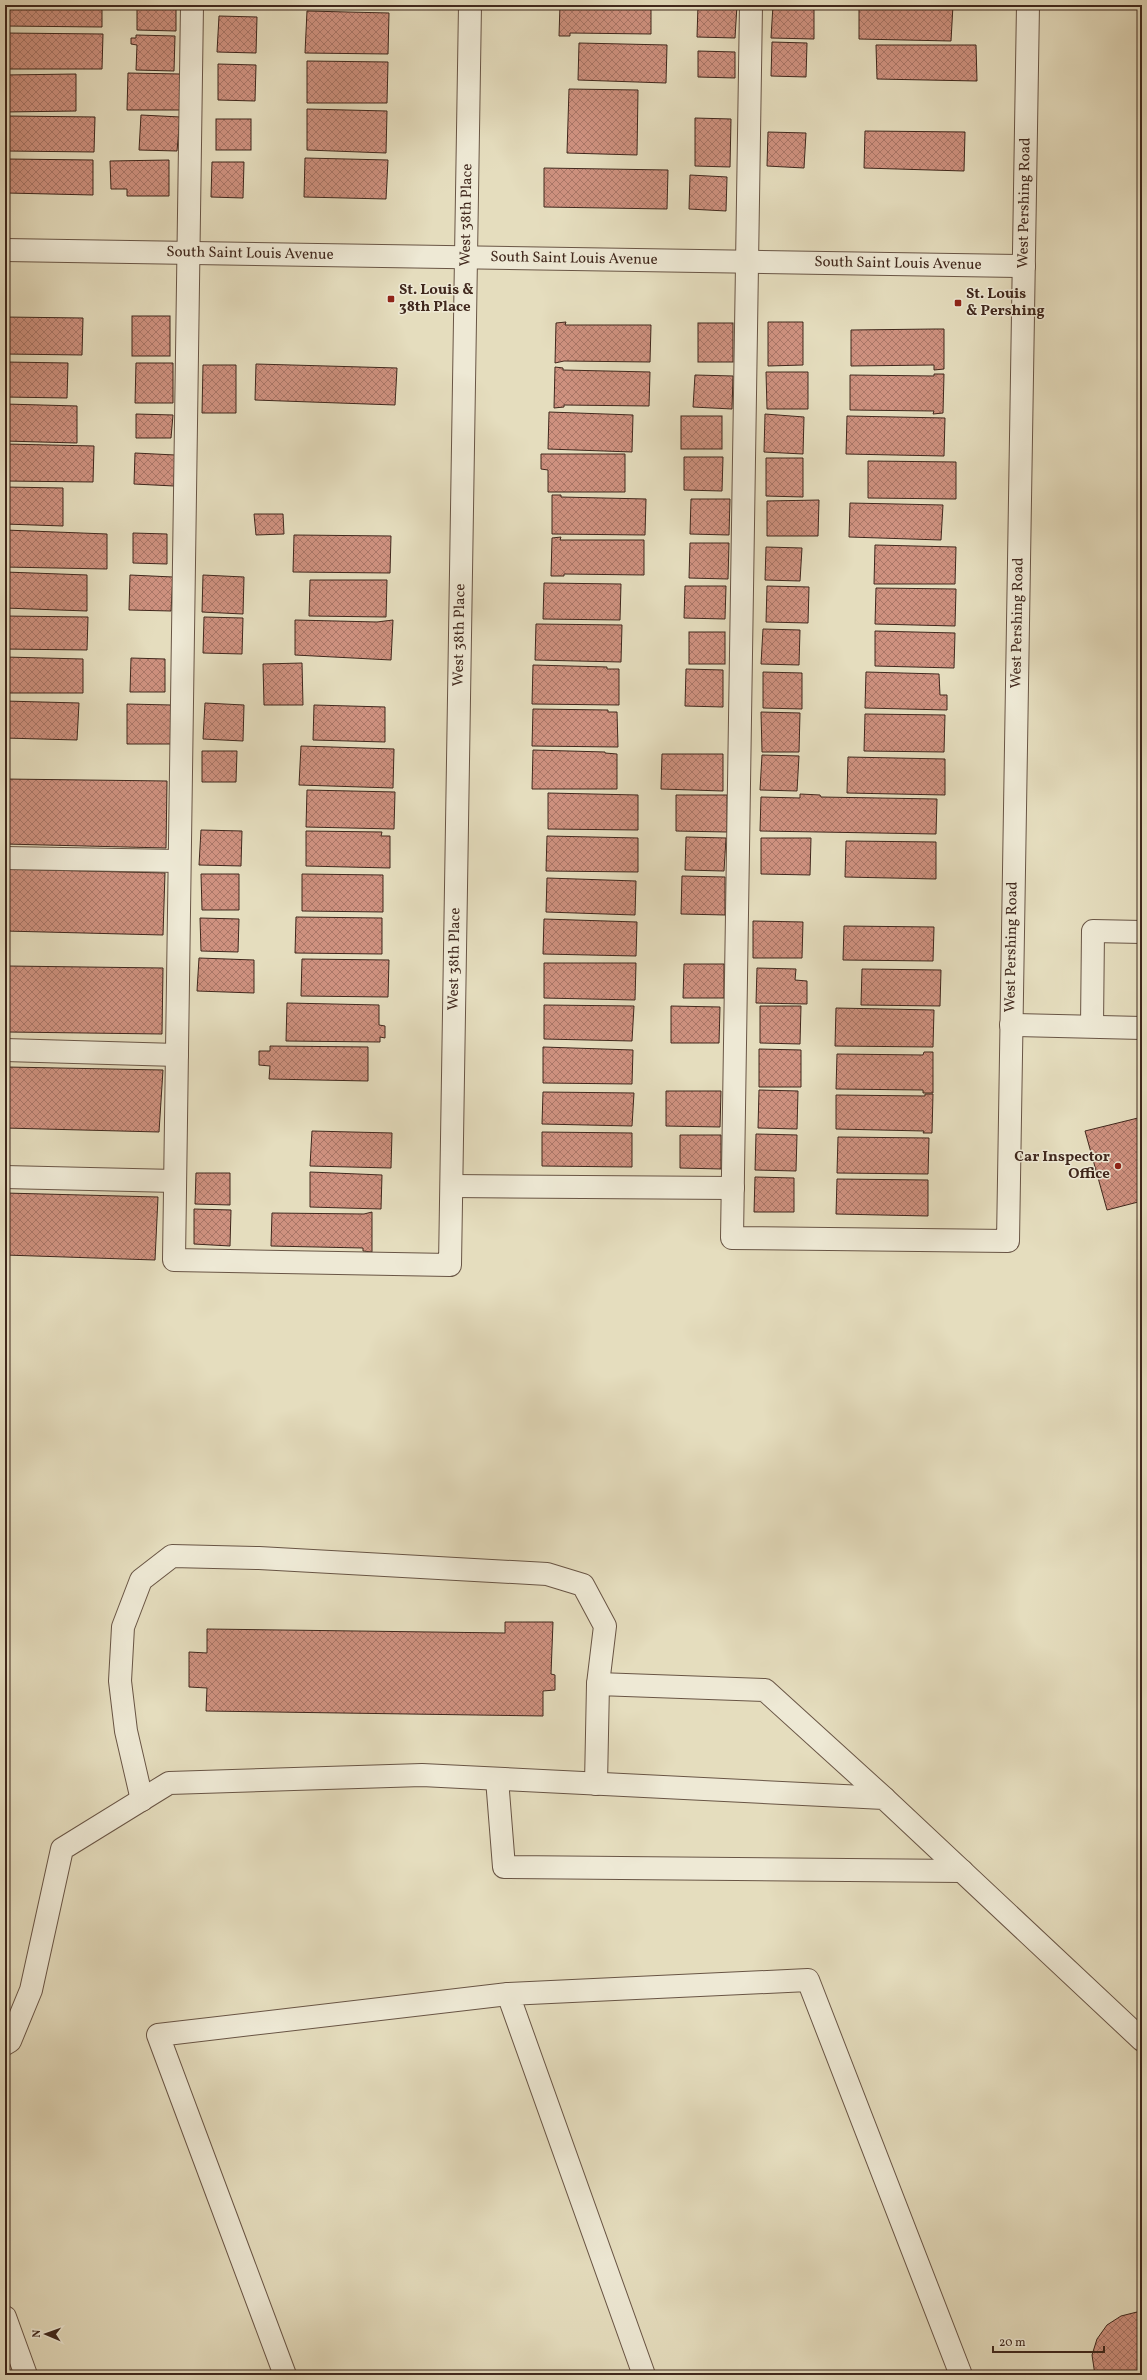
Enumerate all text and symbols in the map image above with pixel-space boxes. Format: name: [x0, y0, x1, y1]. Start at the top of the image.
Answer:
street label: West Pershing Road: [1013, 137, 1037, 269]
street label: West 38th Place: [456, 163, 478, 267]
street label: South Saint Louis Avenue: [166, 242, 334, 266]
street label: South Saint Louis Avenue: [490, 247, 658, 271]
street label: South Saint Louis Avenue: [814, 252, 982, 276]
place label: St. Louis & 38th Place: [399, 280, 474, 318]
place label: St. Louis & Pershing: [966, 284, 1045, 322]
marker: St. Louis & 38th Place: [386, 294, 396, 304]
marker: St. Louis & Pershing: [953, 298, 963, 308]
street label: West Pershing Road: [1006, 557, 1030, 689]
street label: West 38th Place: [449, 583, 471, 687]
street label: West Pershing Road: [1000, 881, 1024, 1013]
street label: West 38th Place: [444, 907, 466, 1011]
place label: Car Inspector Office: [1014, 1147, 1110, 1185]
marker: Car Inspector Office: [1113, 1161, 1123, 1171]
north arrow: [26, 2314, 66, 2354]
scale bar: [993, 2328, 1104, 2354]
text: N: [30, 2329, 45, 2338]
text: 20 m: [999, 2335, 1026, 2351]

